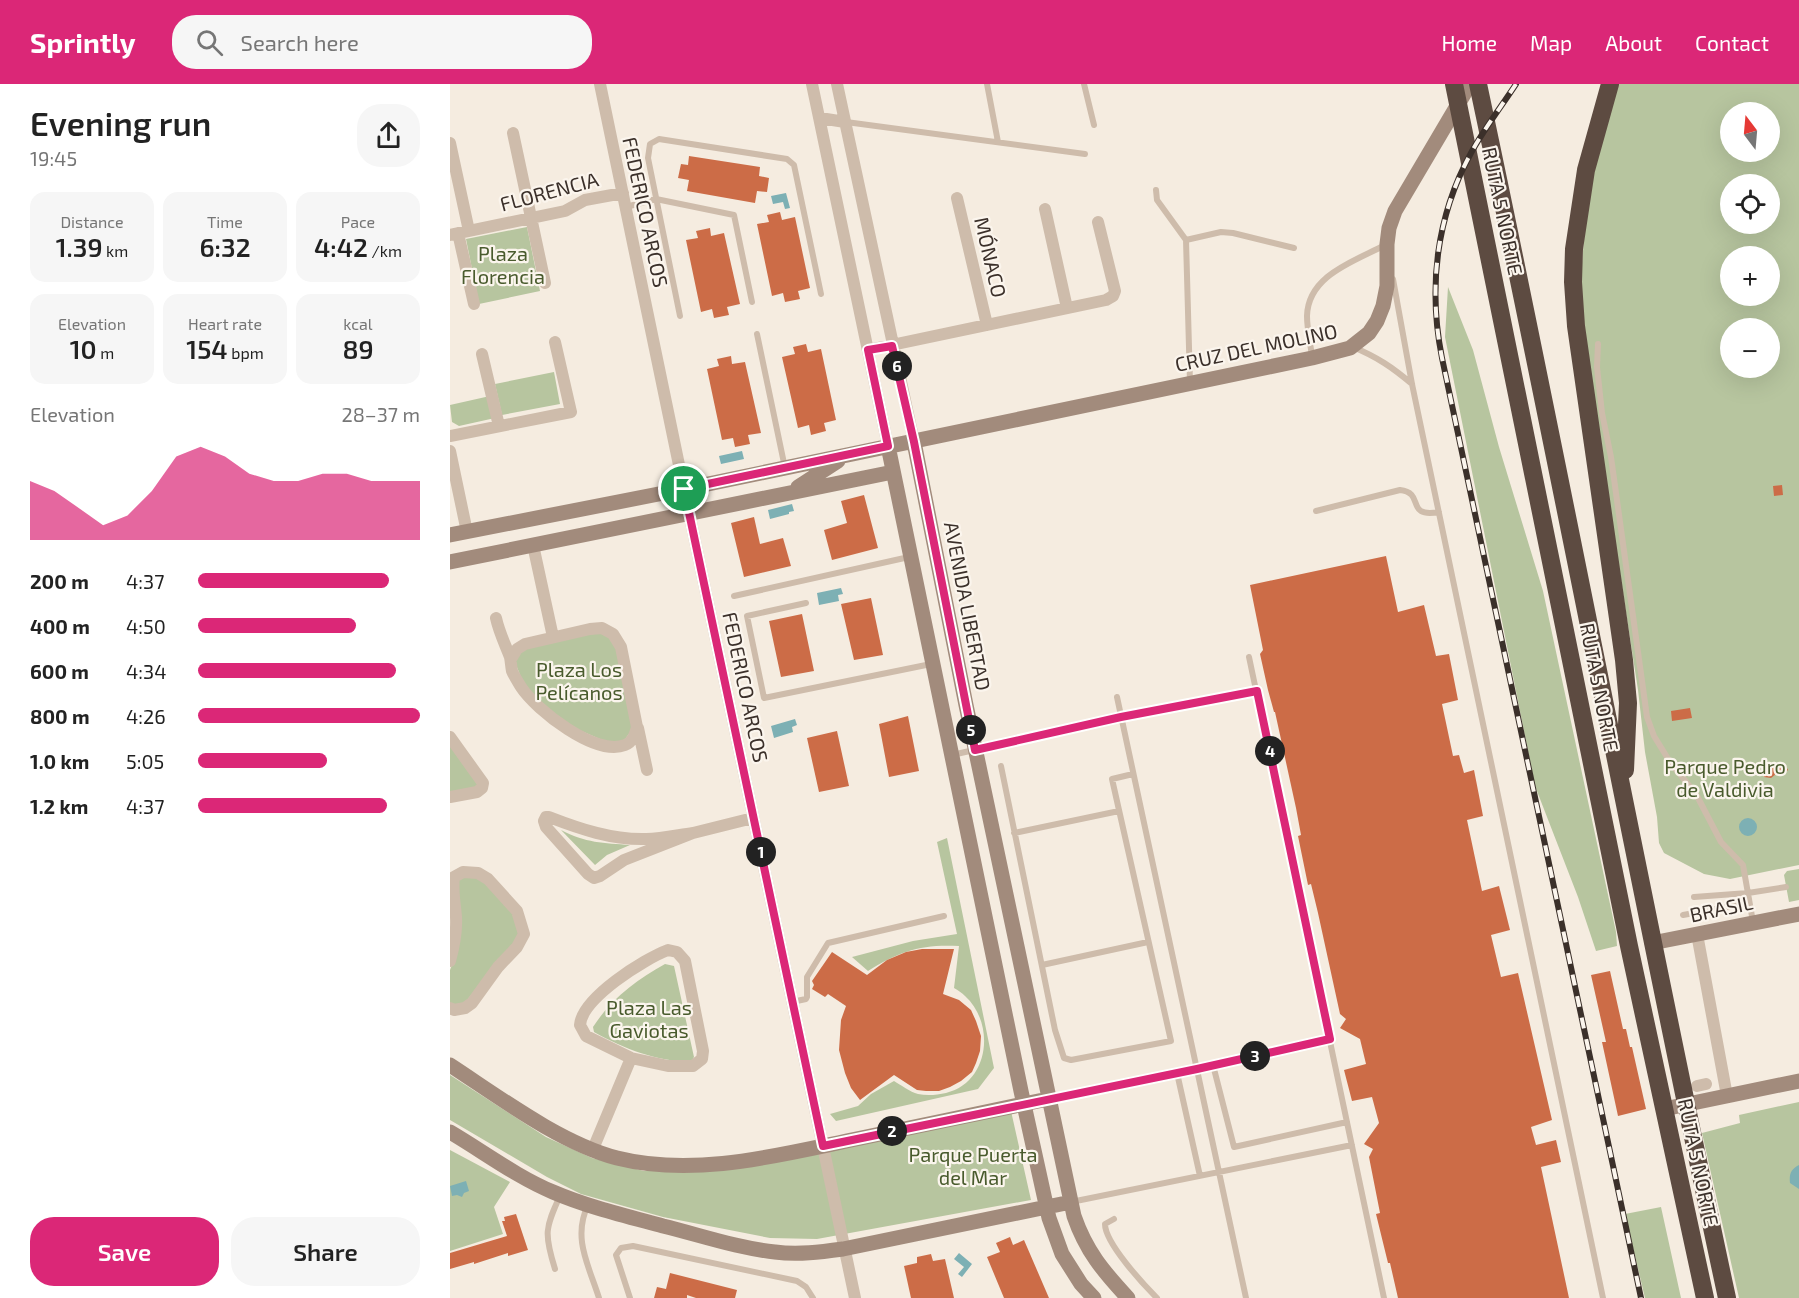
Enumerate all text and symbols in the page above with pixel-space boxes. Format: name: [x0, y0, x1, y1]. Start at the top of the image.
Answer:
search box: [172, 15, 592, 69]
text: Sprintly: [30, 25, 136, 59]
icon: search: [193, 26, 226, 59]
text: Search here: [241, 29, 359, 55]
text: Home: [1441, 30, 1497, 55]
text: Map: [1530, 30, 1572, 55]
text: About: [1605, 30, 1662, 55]
text: Contact: [1695, 30, 1769, 55]
north arrow: [1720, 102, 1780, 162]
map controls: [1720, 102, 1780, 378]
text: Evening run: [30, 103, 211, 143]
button: share: [357, 104, 420, 167]
street label: FEDERICO ARCOS: [618, 135, 674, 289]
street label: RUTA 5 NORTE: [1478, 145, 1528, 277]
text: 19:45: [30, 146, 77, 170]
street label: FLORENCIA: [497, 166, 601, 216]
button: locate: [1720, 174, 1780, 234]
text: Distance: [60, 212, 124, 231]
text: Time: [207, 212, 243, 231]
text: Pace: [341, 212, 375, 231]
street label: MÓNACO: [970, 214, 1012, 300]
text: 1.39: [56, 231, 103, 262]
text: 6:32: [199, 231, 251, 262]
text: 4:42: [314, 231, 368, 262]
text: km: [103, 241, 128, 260]
text: /km: [368, 241, 402, 260]
park label: Plaza Florencia: [461, 241, 545, 288]
button: +: [1720, 246, 1780, 306]
text: Elevation: [58, 314, 126, 333]
text: Heart rate: [188, 314, 262, 333]
text: kcal: [343, 314, 373, 333]
street label: CRUZ DEL MOLINO: [1173, 318, 1339, 376]
button: −: [1720, 318, 1780, 378]
text: 10: [70, 333, 97, 364]
text: 154: [186, 333, 228, 364]
text: 89: [342, 333, 374, 364]
text: m: [97, 343, 114, 362]
text: bpm: [228, 343, 264, 362]
pin: 6: [882, 351, 912, 381]
text: 6: [892, 356, 902, 375]
text: Elevation: [30, 402, 115, 426]
text: 28–37 m: [341, 402, 420, 426]
pin: [658, 463, 709, 514]
icon: arrive: [667, 472, 700, 505]
street label: AVENIDA LIBERTAD: [940, 520, 996, 692]
text: 200 m: [30, 569, 89, 593]
text: 4:37: [126, 569, 164, 593]
street label: FEDERICO ARCOS: [718, 610, 774, 764]
text: 400 m: [30, 614, 90, 638]
text: 4:50: [126, 614, 166, 638]
street label: RUTA 5 NORTE: [1576, 621, 1624, 753]
park label: Plaza Los Pelícanos: [535, 657, 623, 704]
text: 600 m: [30, 659, 89, 683]
text: 4:34: [126, 659, 166, 683]
text: 800 m: [30, 704, 90, 728]
text: 4:26: [126, 704, 166, 728]
pin: 5: [956, 715, 986, 745]
text: 5: [967, 720, 975, 739]
pin: 4: [1255, 736, 1285, 766]
text: 4: [1265, 741, 1275, 760]
text: 1.0 km: [30, 749, 89, 773]
text: 5:05: [126, 749, 164, 773]
park label: Parque Pedro de Valdivia: [1664, 754, 1786, 801]
text: 1.2 km: [30, 794, 88, 818]
text: 4:37: [126, 794, 164, 818]
pin: 1: [746, 837, 776, 867]
text: 1: [758, 842, 764, 861]
street label: BRASIL: [1687, 890, 1755, 926]
park label: Plaza Las Gaviotas: [606, 995, 692, 1042]
pin: 3: [1240, 1041, 1270, 1071]
text: 3: [1250, 1046, 1260, 1065]
street label: RUTA 5 NORTE: [1674, 1096, 1724, 1228]
pin: 2: [877, 1116, 907, 1146]
text: 2: [887, 1121, 897, 1140]
park label: Parque Puerta del Mar: [908, 1142, 1038, 1189]
button: Save: [30, 1217, 219, 1286]
button: Share: [231, 1217, 420, 1286]

